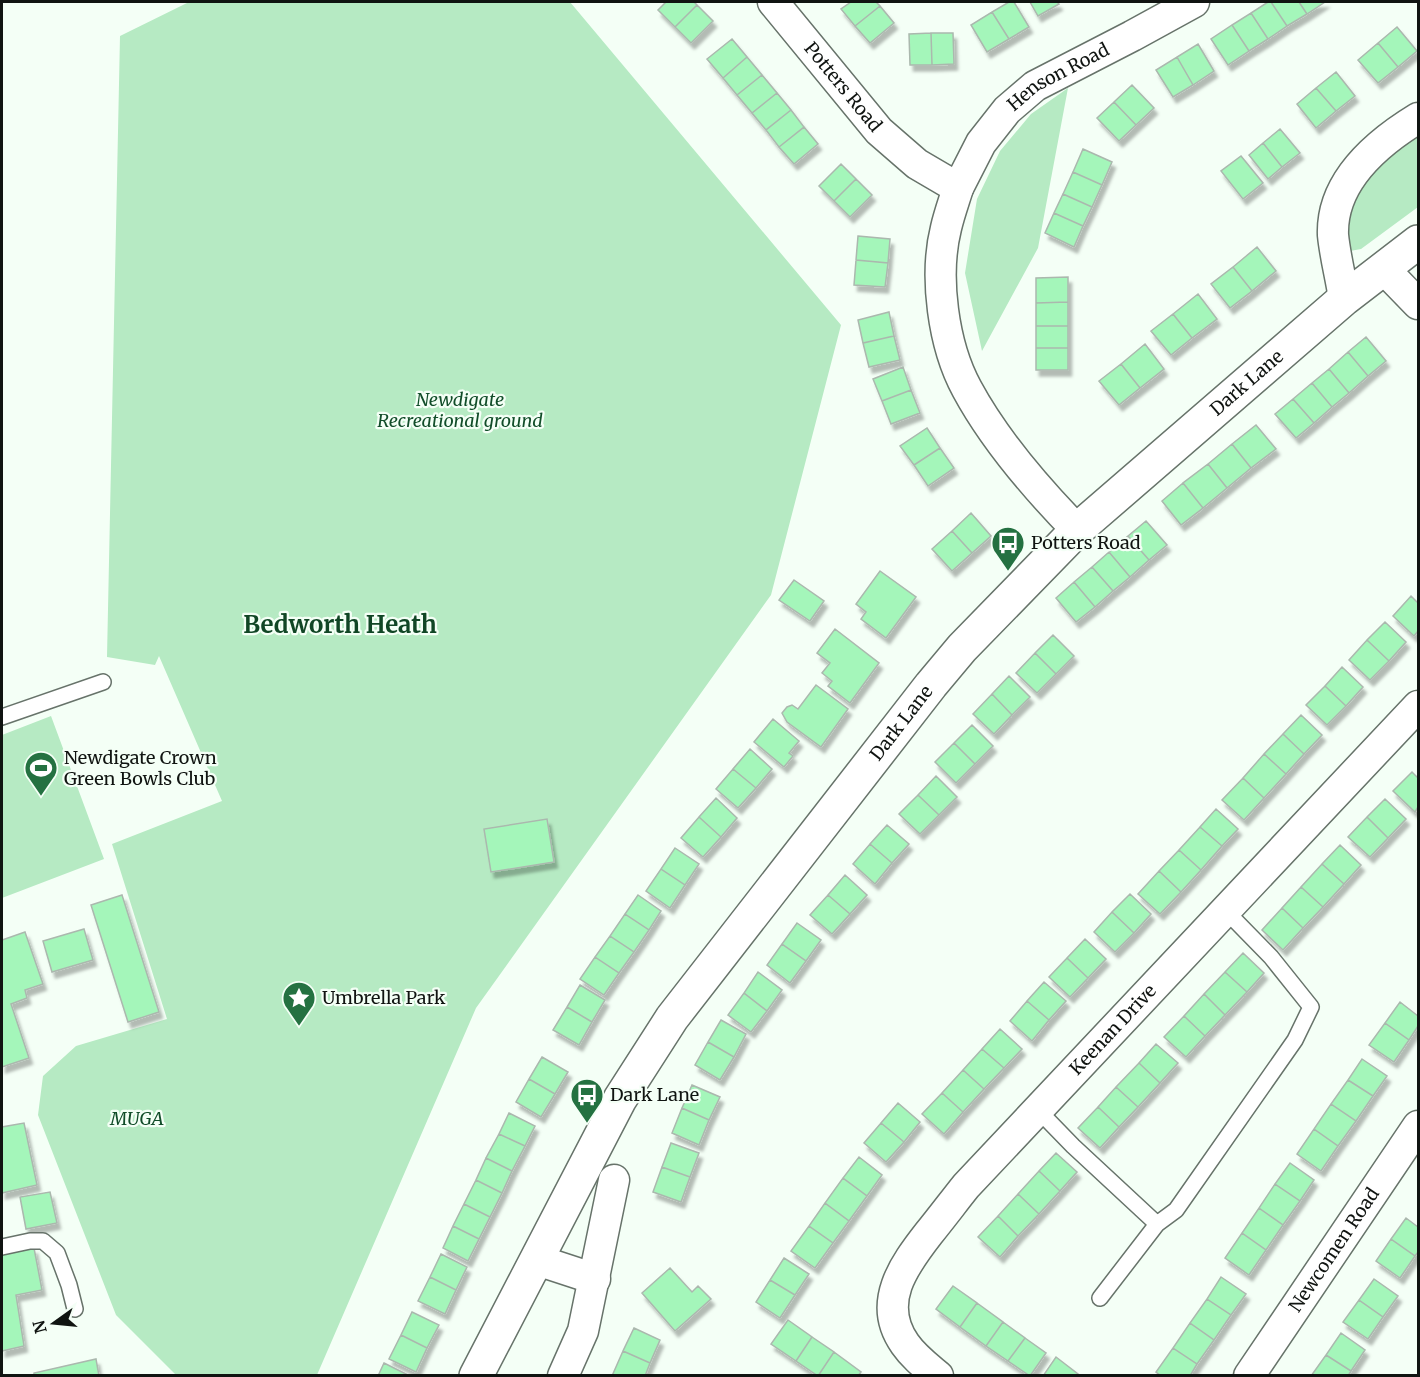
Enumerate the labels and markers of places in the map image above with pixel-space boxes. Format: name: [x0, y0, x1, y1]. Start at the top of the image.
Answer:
bus stop icon: Potters Road: [990, 525, 1026, 572]
place label: Potters Road: [1031, 531, 1141, 554]
place label: Newdigate Crown Green Bowls Club: [64, 746, 217, 790]
sports icon: Newdigate Crown Green Bowls Club: [23, 750, 59, 797]
place icon: Umbrella Park: [281, 980, 317, 1027]
place label: Umbrella Park: [322, 986, 446, 1009]
bus stop icon: Dark Lane: [569, 1077, 605, 1124]
place label: Dark Lane: [610, 1083, 699, 1106]

